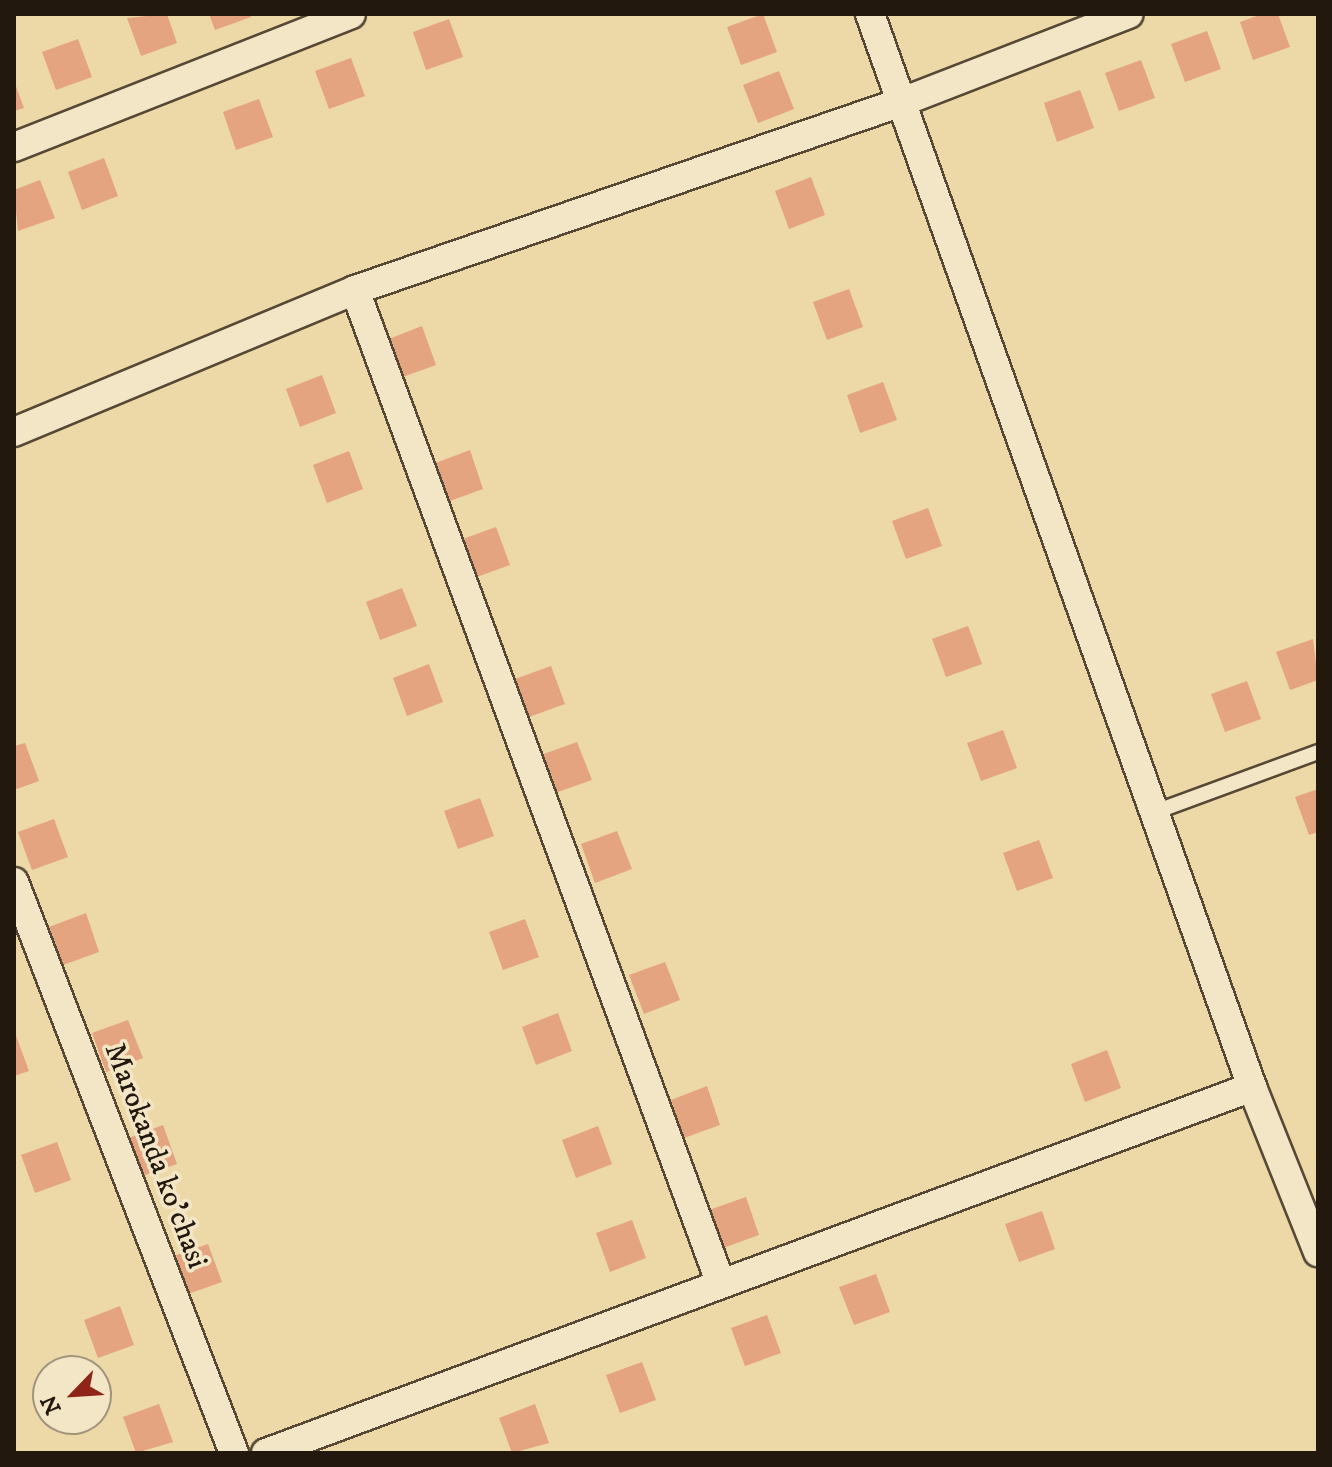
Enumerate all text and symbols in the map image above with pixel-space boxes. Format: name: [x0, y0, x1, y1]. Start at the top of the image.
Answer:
street label: Marokanda ko'chasi: [95, 1038, 215, 1274]
north arrow: [32, 1355, 112, 1435]
text: N: [36, 1391, 68, 1418]

